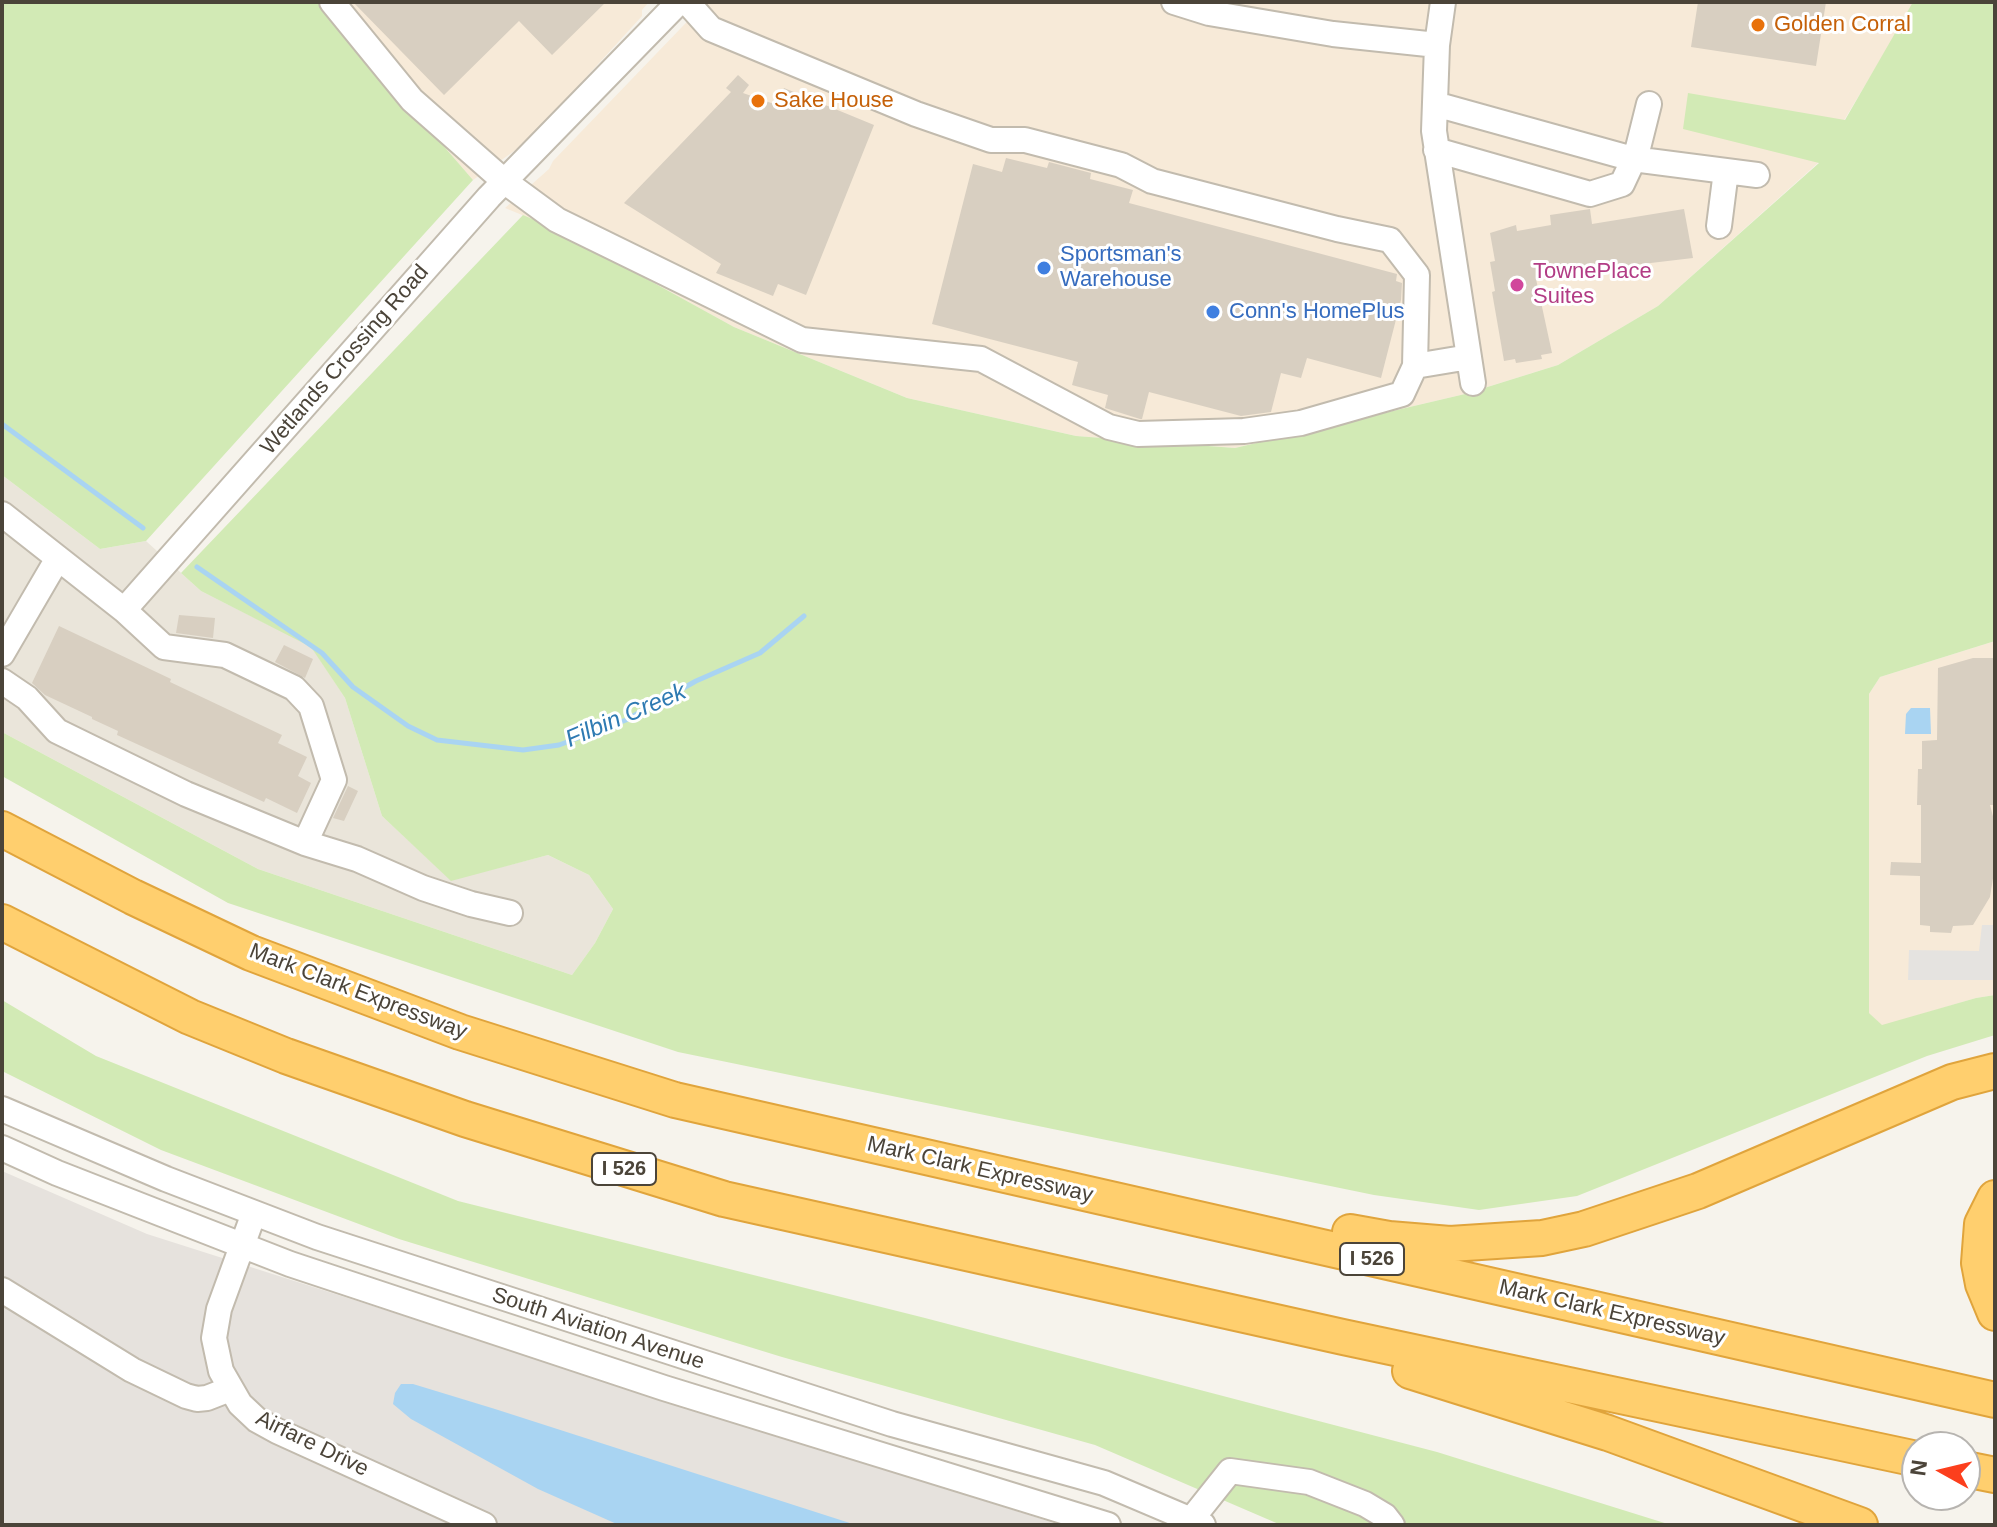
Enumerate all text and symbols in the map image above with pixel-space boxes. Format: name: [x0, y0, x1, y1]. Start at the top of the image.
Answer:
place label: Golden Corral: [1774, 12, 1911, 38]
marker: Golden Corral: [1749, 16, 1767, 34]
place label: Sake House: [774, 88, 894, 114]
marker: Sake House: [749, 92, 767, 110]
place label: Sportsman's Warehouse: [1060, 242, 1182, 294]
marker: Sportsman's Warehouse: [1035, 259, 1053, 277]
place label: TownePlace Suites: [1533, 259, 1652, 310]
street label: Wetlands Crossing Road: [255, 260, 435, 460]
marker: TownePlace Suites: [1508, 276, 1526, 294]
place label: Conn's HomePlus: [1229, 299, 1404, 325]
marker: Conn's HomePlus: [1204, 303, 1222, 321]
water label: Filbin Creek: [561, 678, 691, 754]
street label: Mark Clark Expressway: [245, 938, 471, 1046]
street label: Mark Clark Expressway: [864, 1131, 1096, 1209]
road number: I 526: [592, 1153, 656, 1185]
road number: I 526: [1340, 1243, 1404, 1275]
street label: Mark Clark Expressway: [1496, 1274, 1728, 1352]
street label: South Aviation Avenue: [488, 1282, 708, 1376]
street label: Airfare Drive: [251, 1405, 373, 1483]
north arrow: [1901, 1431, 1981, 1511]
text: N: [1905, 1458, 1932, 1477]

